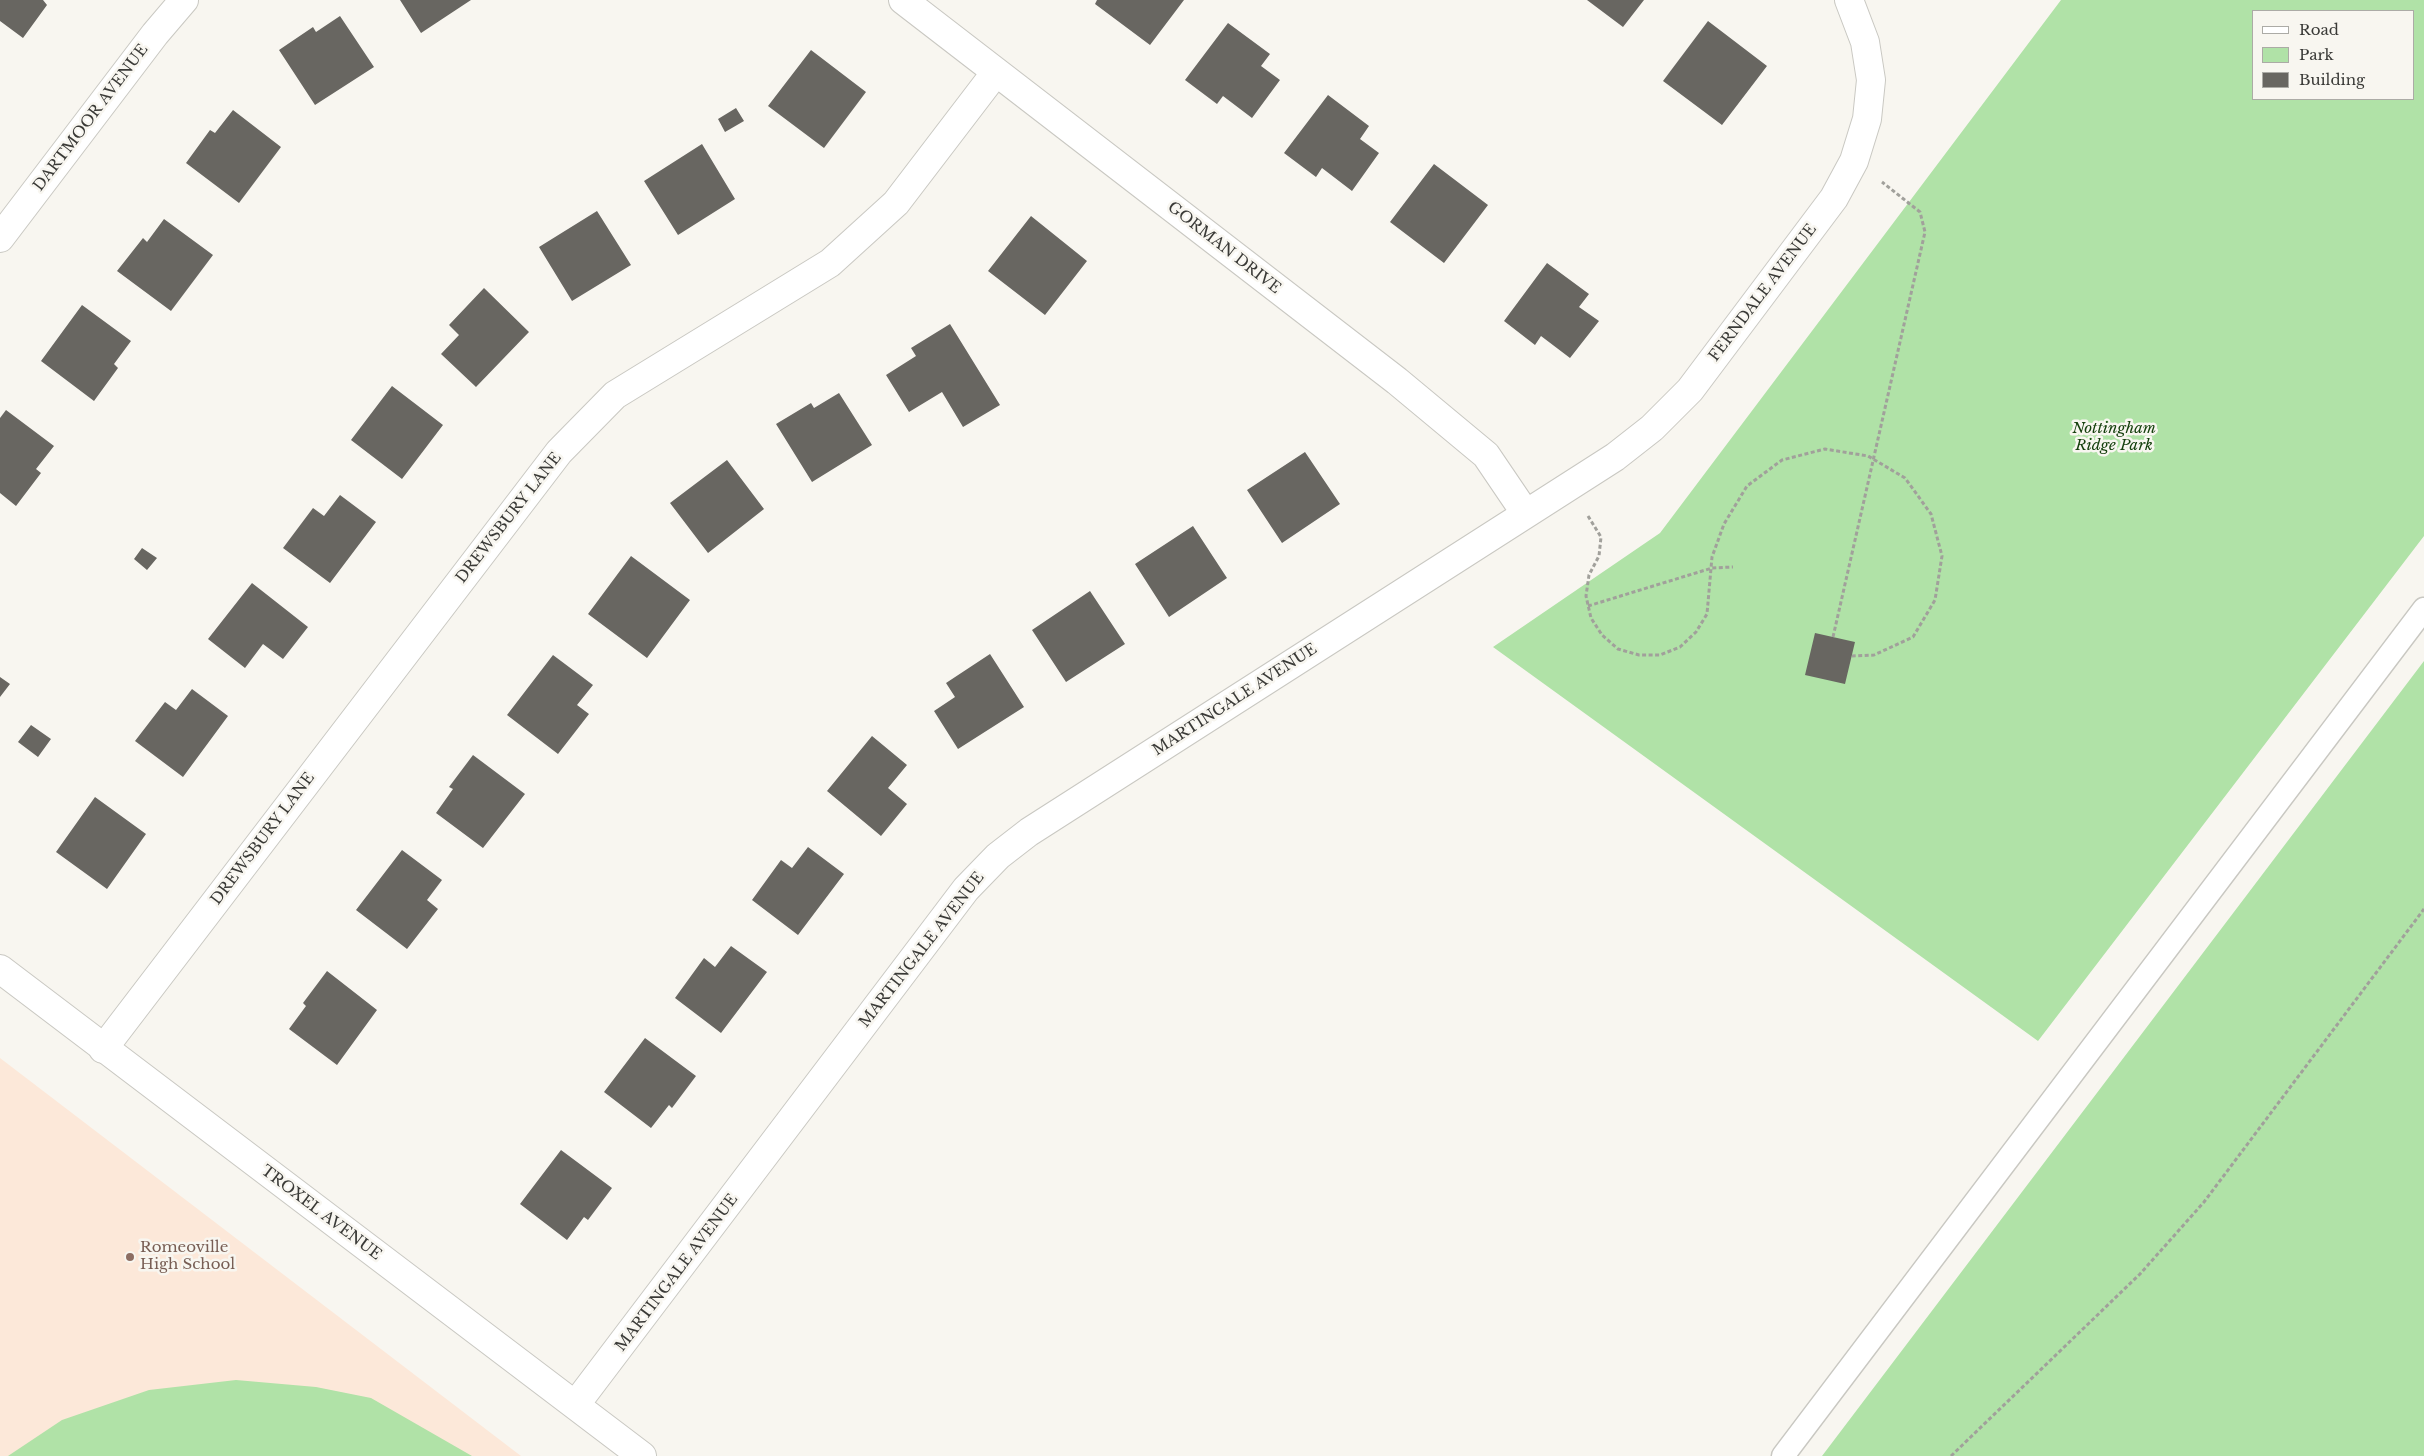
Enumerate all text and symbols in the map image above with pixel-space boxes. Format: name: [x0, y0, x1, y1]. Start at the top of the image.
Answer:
legend: [2252, 10, 2414, 100]
text: Road: [2299, 20, 2339, 39]
street label: DARTMOOR AVENUE: [30, 41, 152, 195]
text: Park: [2299, 45, 2334, 64]
text: Building: [2299, 70, 2365, 89]
street label: GORMAN DRIVE: [1164, 198, 1284, 298]
street label: FERNDALE AVENUE: [1705, 221, 1821, 365]
park label: Nottingham Ridge Park: [2072, 420, 2156, 455]
street label: DREWSBURY LANE: [452, 449, 566, 587]
street label: MARTINGALE AVENUE: [1150, 640, 1320, 760]
street label: DREWSBURY LANE: [207, 769, 319, 909]
street label: MARTINGALE AVENUE: [856, 869, 988, 1031]
street label: TROXEL AVENUE: [257, 1162, 385, 1264]
street label: MARTINGALE AVENUE: [612, 1191, 742, 1355]
place label: Romeoville High School: [140, 1239, 235, 1274]
marker: Romeoville High School: [124, 1251, 136, 1263]

